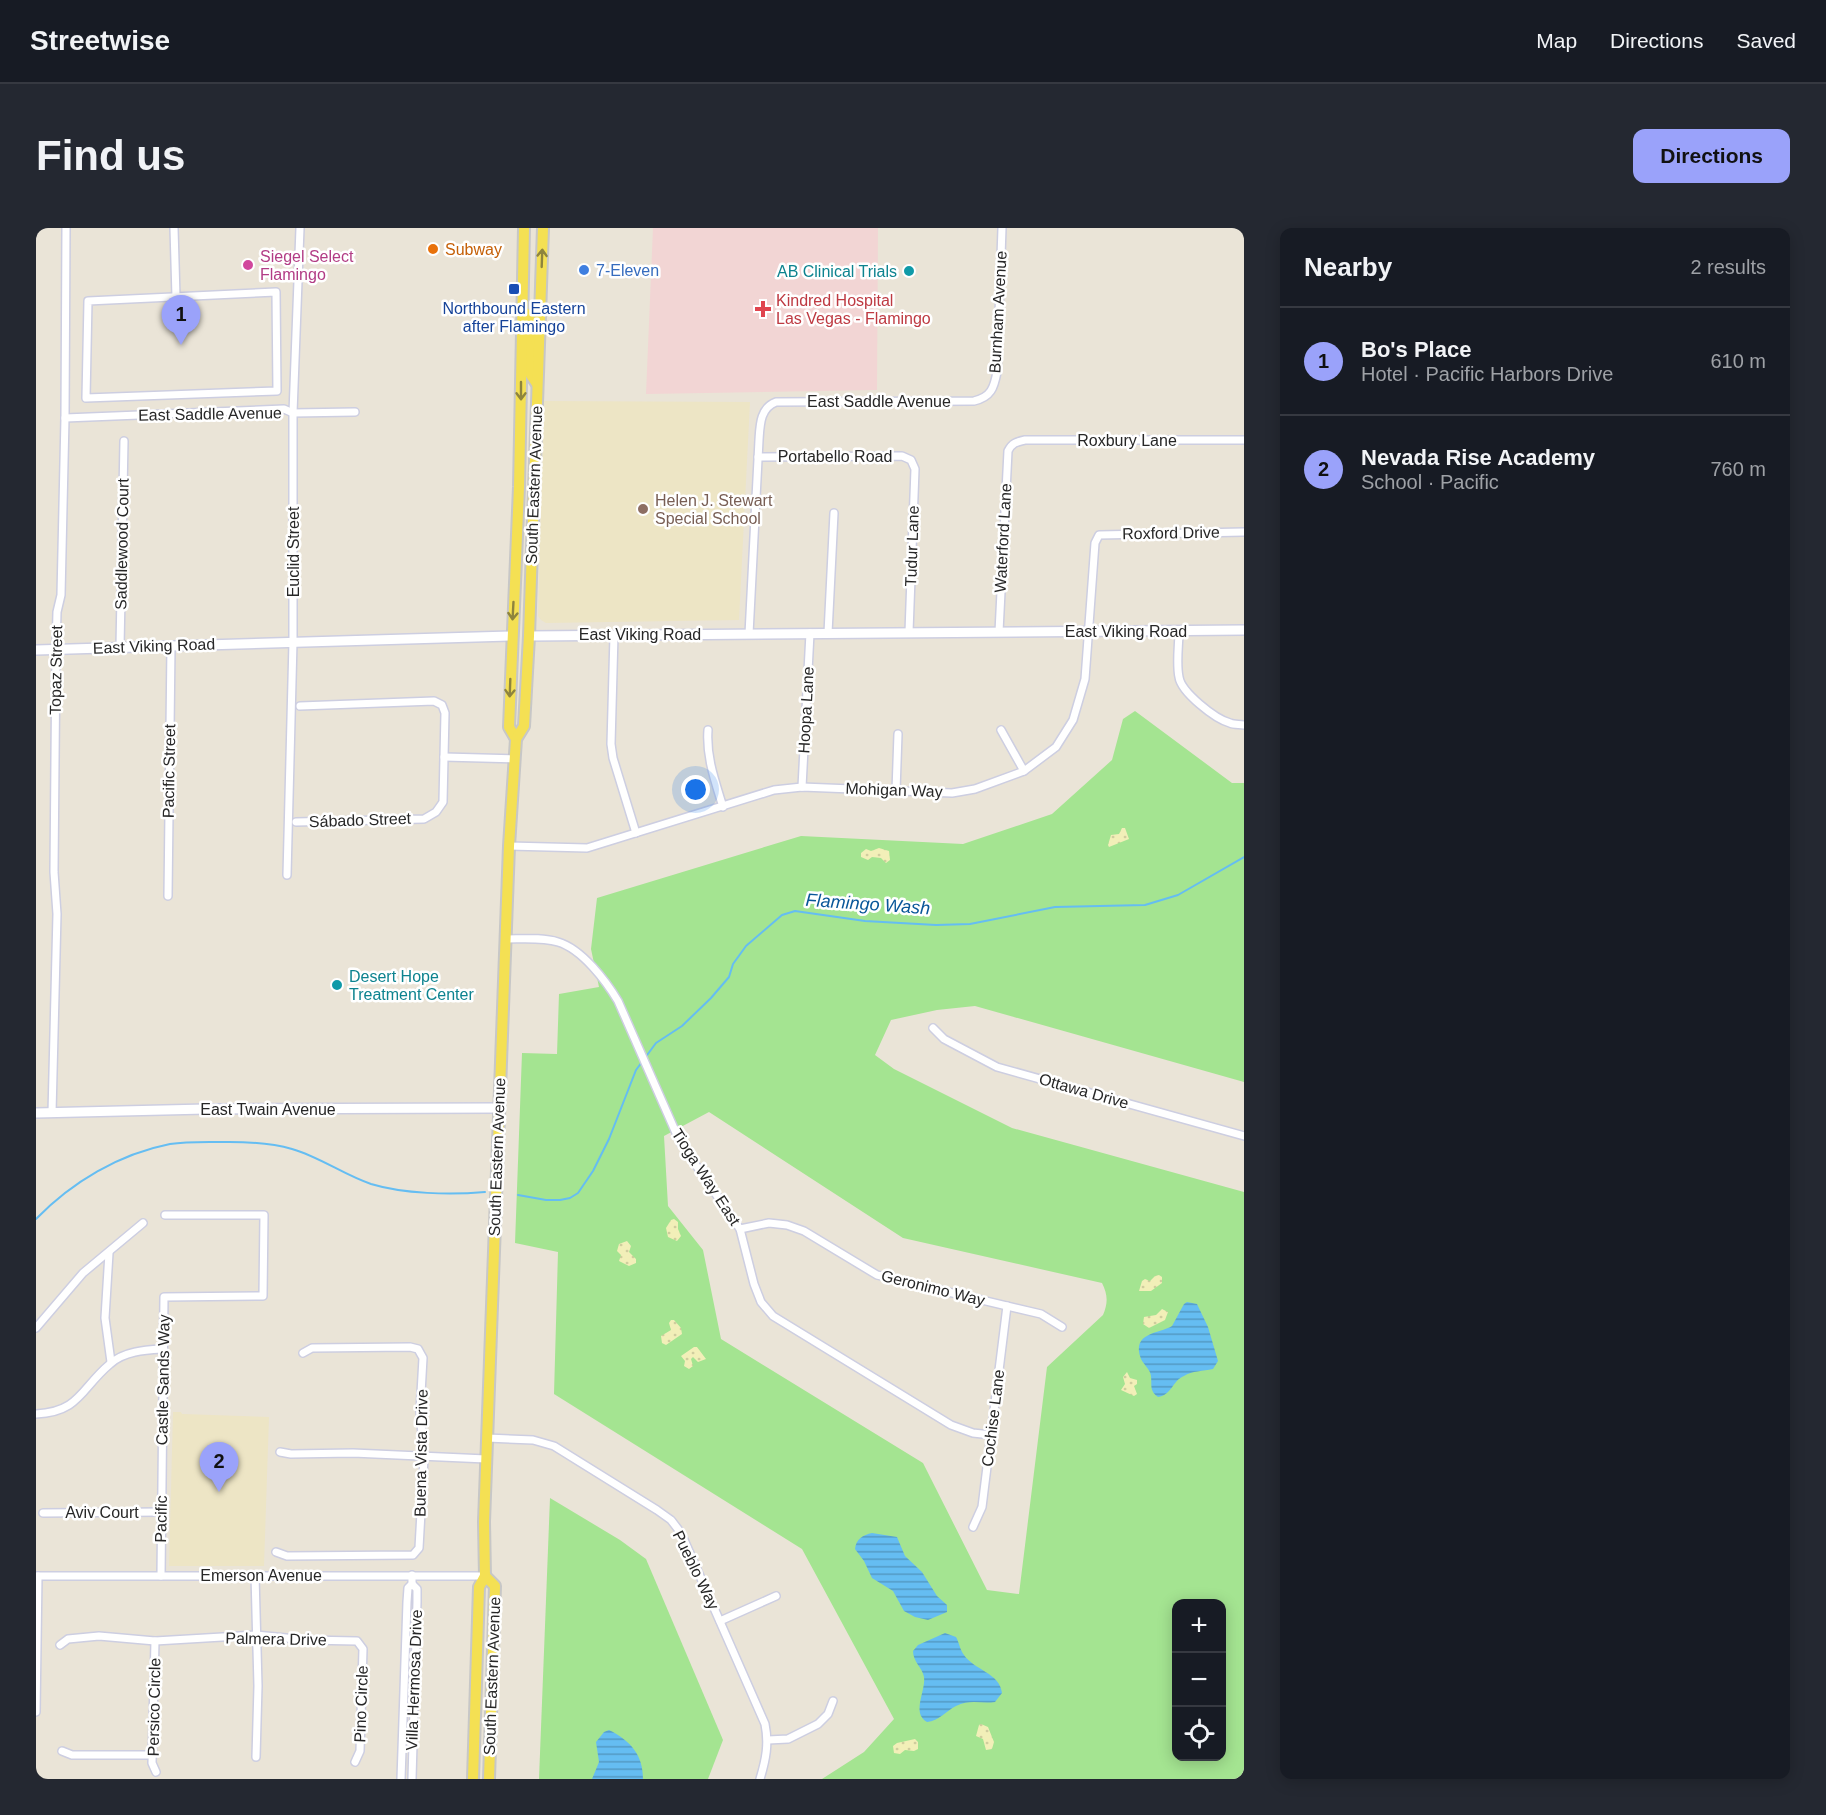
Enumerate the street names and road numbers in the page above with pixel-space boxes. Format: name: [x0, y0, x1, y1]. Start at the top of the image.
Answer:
street label: Burnham Avenue: [986, 250, 1010, 374]
street label: East Saddle Avenue: [807, 393, 951, 410]
street label: East Saddle Avenue: [138, 404, 282, 424]
street label: South Eastern Avenue: [523, 405, 545, 565]
street label: Roxbury Lane: [1077, 432, 1177, 449]
street label: Portabello Road: [778, 448, 892, 465]
street label: Saddlewood Court: [112, 477, 132, 610]
street label: Waterford Lane: [992, 483, 1014, 593]
street label: Tudur Lane: [902, 505, 922, 587]
street label: Euclid Street: [285, 506, 302, 597]
street label: Roxford Drive: [1122, 524, 1220, 542]
street label: East Viking Road: [1065, 623, 1187, 640]
street label: Topaz Street: [47, 624, 65, 715]
street label: East Viking Road: [579, 626, 701, 643]
street label: East Viking Road: [93, 635, 215, 657]
street label: Hoopa Lane: [795, 666, 817, 754]
street label: Pacific Street: [160, 723, 178, 818]
street label: Mohigan Way: [845, 780, 943, 800]
street label: Sábado Street: [309, 810, 412, 830]
street label: Ottawa Drive: [1037, 1070, 1131, 1112]
street label: South Eastern Avenue: [486, 1077, 508, 1237]
street label: East Twain Avenue: [200, 1101, 336, 1118]
street label: Tioga Way East: [668, 1126, 744, 1229]
street label: Geronimo Way: [879, 1267, 987, 1309]
street label: Castle Sands Way: [153, 1314, 173, 1446]
street label: Cochise Lane: [979, 1368, 1007, 1468]
street label: Buena Vista Drive: [411, 1389, 431, 1517]
street label: Pacific: [152, 1495, 170, 1543]
street label: Aviv Court: [65, 1504, 139, 1521]
street label: Pueblo Way: [670, 1528, 722, 1612]
street label: Emerson Avenue: [200, 1567, 322, 1584]
street label: South Eastern Avenue: [481, 1596, 503, 1756]
street label: Villa Hermosa Drive: [403, 1609, 425, 1751]
street label: Palmera Drive: [225, 1630, 327, 1648]
street label: Persico Circle: [145, 1657, 163, 1756]
street label: Pino Circle: [351, 1665, 371, 1743]

